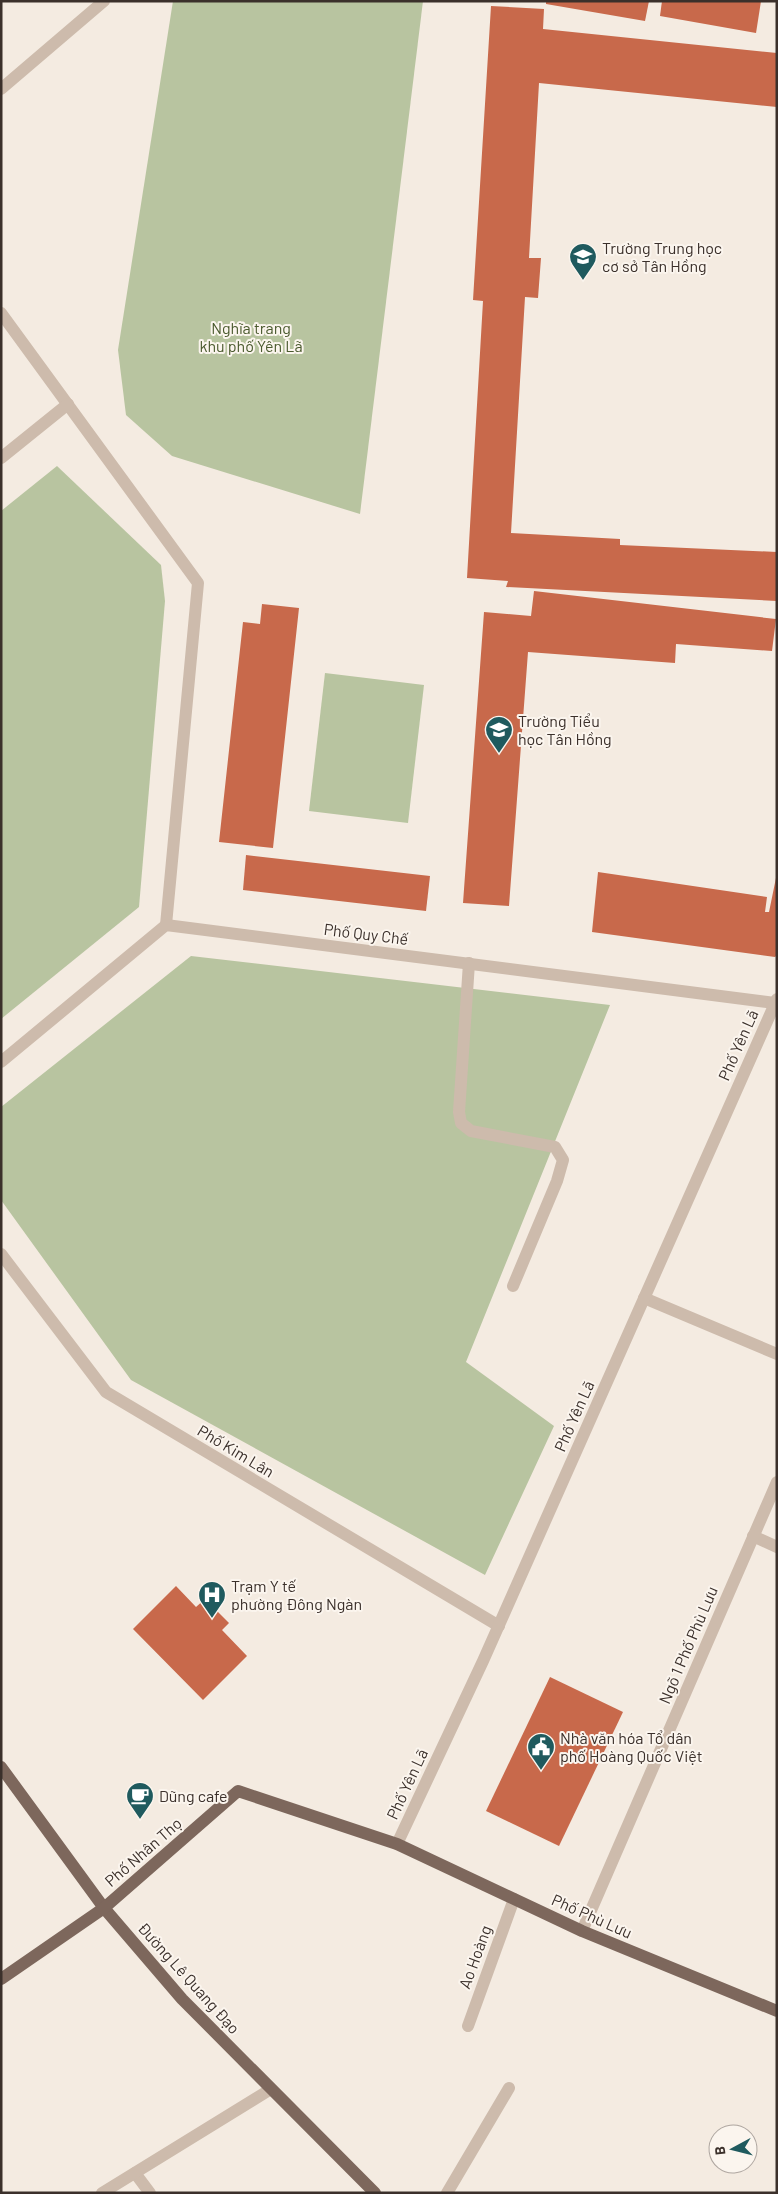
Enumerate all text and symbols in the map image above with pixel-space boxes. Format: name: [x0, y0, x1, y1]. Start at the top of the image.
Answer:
place label: Trường Trung học cơ sở Tân Hồng: [602, 238, 722, 275]
school or university icon: Trường Trung học cơ sở Tân Hồng: [568, 242, 598, 281]
park label: Nghĩa trang khu phố Yên Lã: [199, 318, 303, 355]
place label: Trường Tiểu học Tân Hồng: [518, 711, 612, 748]
school or university icon: Trường Tiểu học Tân Hồng: [484, 715, 514, 754]
street label: Phố Quy Chế: [323, 919, 410, 948]
street label: Phố Yên Lã: [714, 1006, 762, 1083]
street label: Phố Yên Lã: [550, 1377, 598, 1454]
street label: Phố Kim Lân: [195, 1420, 278, 1481]
place label: Trạm Y tế phường Đông Ngàn: [231, 1576, 362, 1613]
hospital icon: Trạm Y tế phường Đông Ngàn: [197, 1580, 227, 1619]
street label: Ngõ 1 Phố Phù Lưu: [654, 1583, 721, 1706]
place label: Nhà văn hóa Tổ dân phố Hoàng Quốc Việt: [560, 1728, 702, 1765]
public building icon: Nhà văn hóa Tổ dân phố Hoàng Quốc Việt: [526, 1732, 556, 1771]
street label: Phố Yên Lã: [382, 1746, 431, 1822]
cafe icon: Dũng cafe: [125, 1781, 155, 1820]
place label: Dũng cafe: [159, 1786, 228, 1805]
street label: Phố Nhân Thọ: [100, 1813, 185, 1890]
street label: Phố Phù Lưu: [549, 1889, 635, 1942]
street label: Đường Lê Quang Đạo: [134, 1918, 244, 2037]
street label: Ao Hoàng: [454, 1923, 495, 1991]
north arrow: [708, 2124, 758, 2174]
text: B: [711, 2145, 729, 2156]

